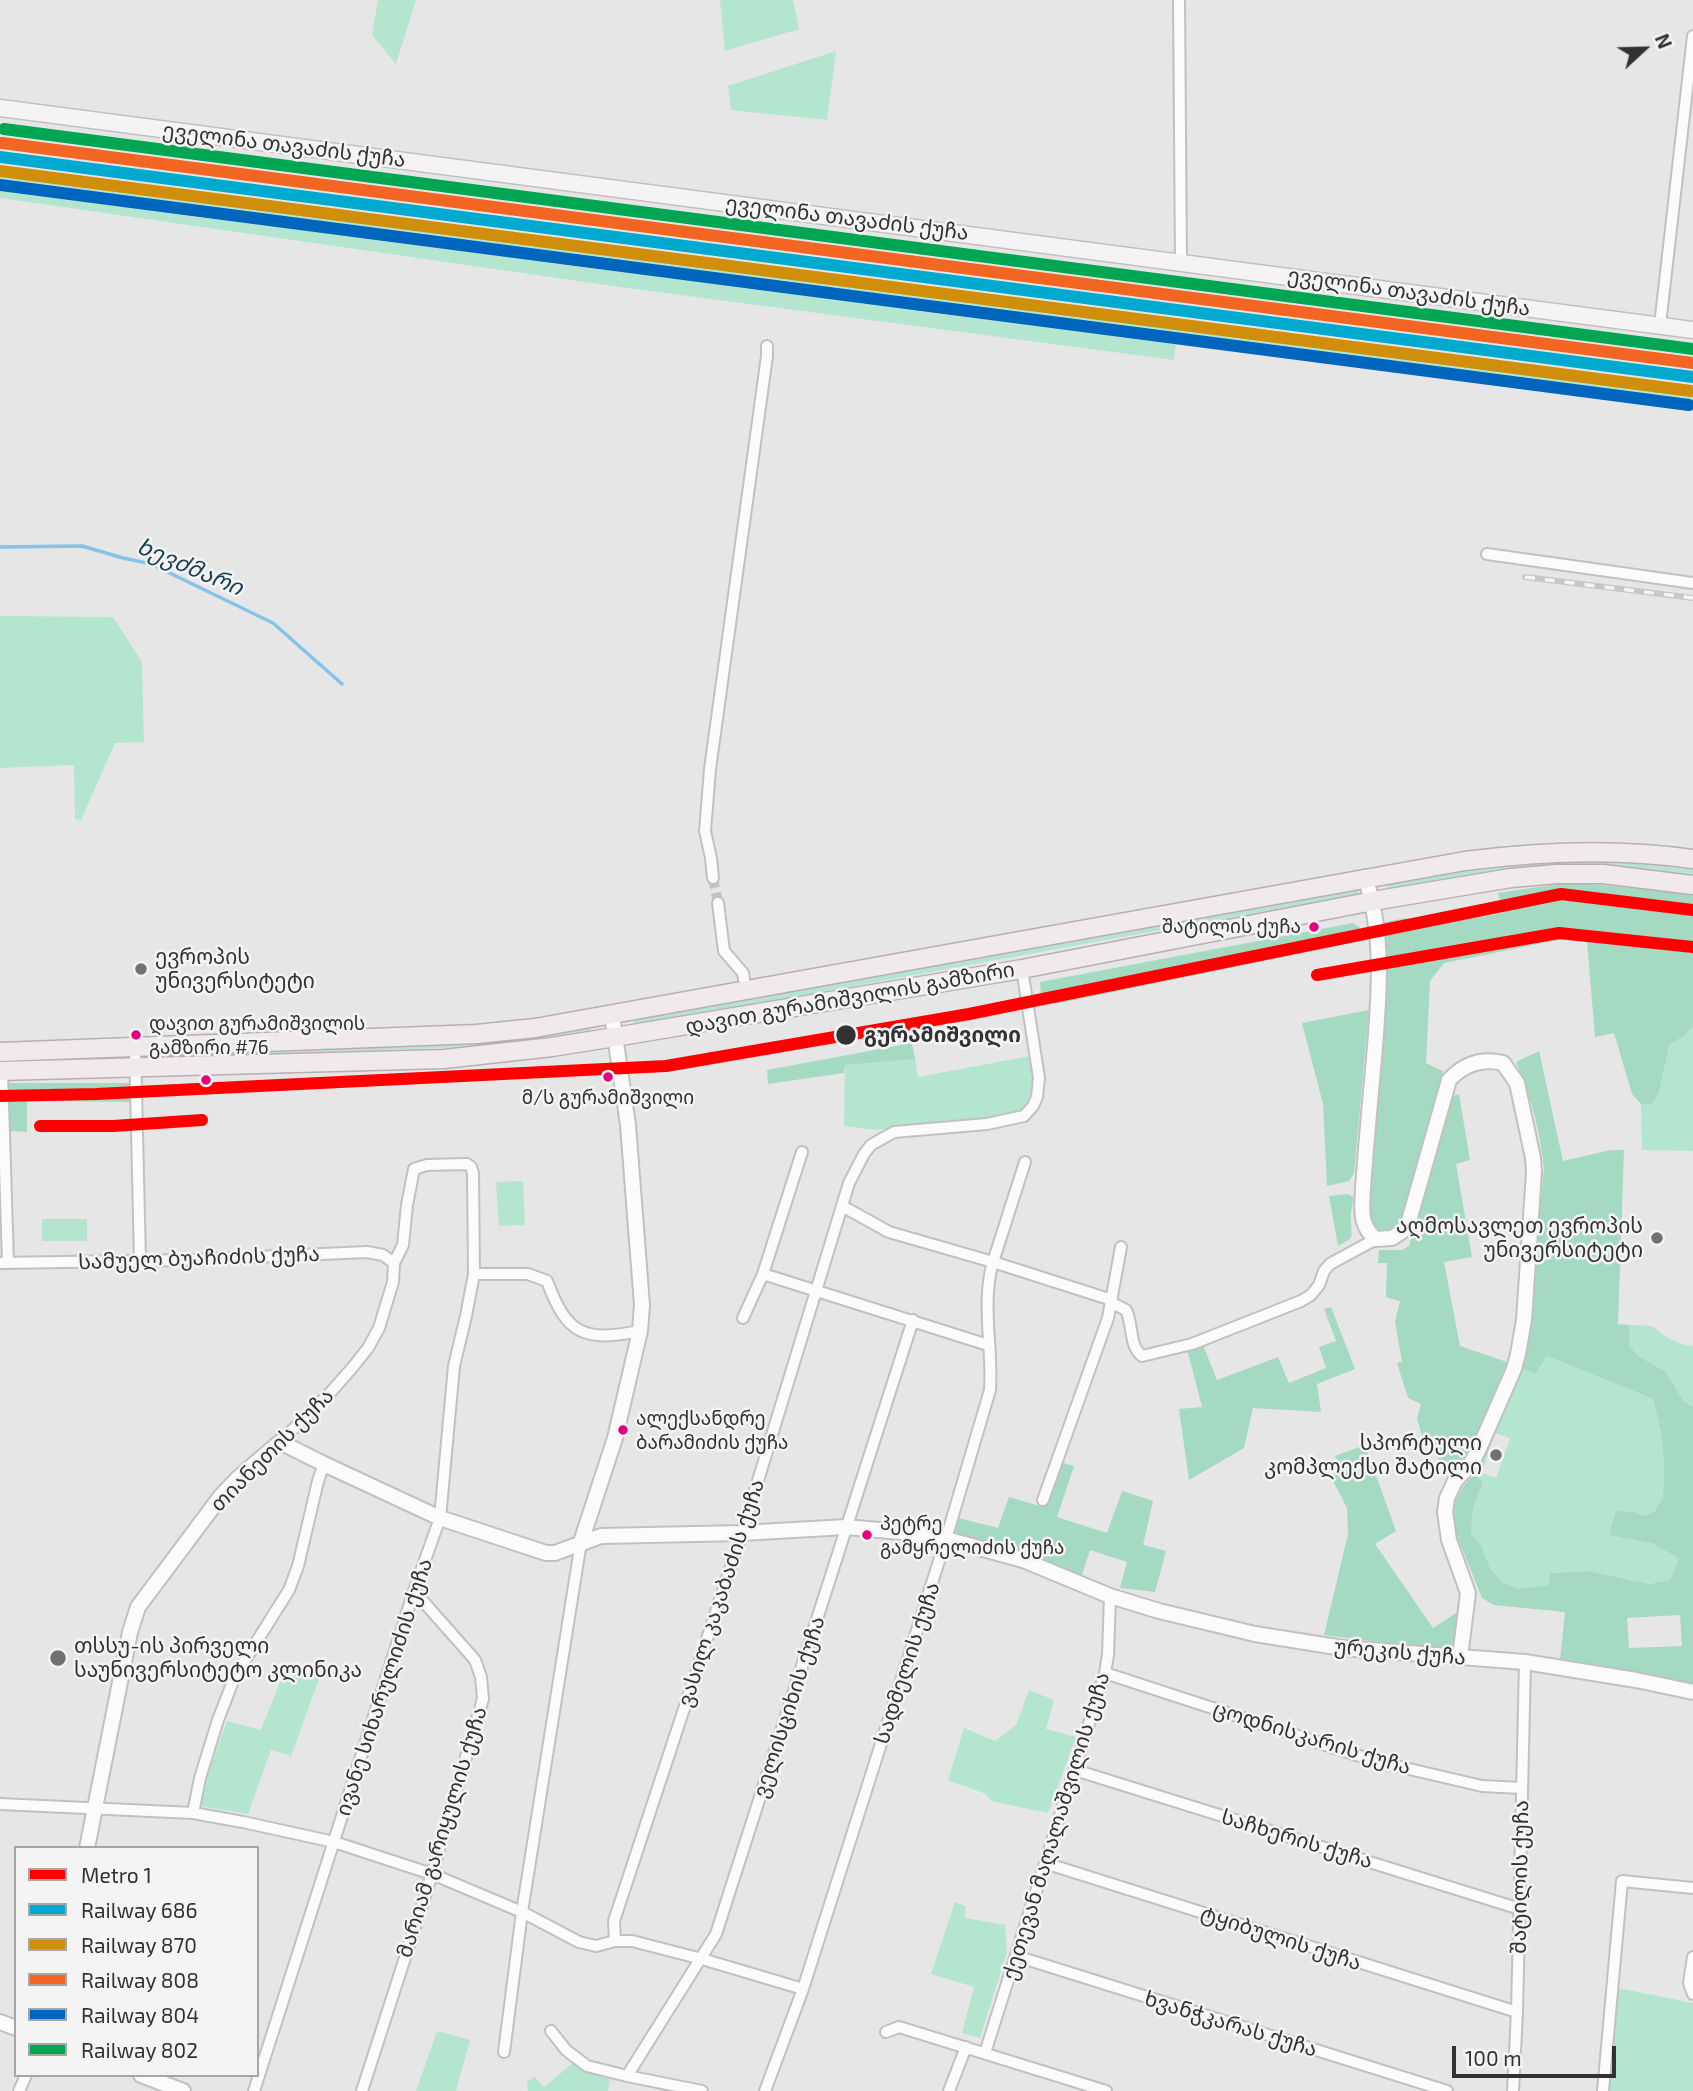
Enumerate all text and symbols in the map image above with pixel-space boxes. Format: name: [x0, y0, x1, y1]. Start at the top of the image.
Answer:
north arrow: [1609, 14, 1679, 84]
text: N: [1651, 30, 1677, 52]
street label: ეველინა თავაძის ქუჩა: [161, 118, 407, 172]
street label: ეველინა თავაძის ქუჩა: [724, 191, 970, 245]
street label: ეველინა თავაძის ქუჩა: [1286, 262, 1532, 322]
water label: ხევძმარი: [133, 532, 247, 602]
place label: შატილის ქუჩა: [1162, 916, 1301, 938]
marker: შატილის ქუჩა: [1307, 920, 1321, 934]
place label: ევროპის უნივერსიტეტი: [155, 944, 315, 994]
street label: დავით გურამიშვილის გამზირი: [683, 957, 1017, 1039]
marker: ევროპის უნივერსიტეტი: [133, 961, 149, 977]
place label: დავით გურამიშვილის გამზირი #76: [149, 1013, 365, 1057]
place label: გურამიშვილი: [864, 1022, 1021, 1048]
marker: გურამიშვილი: [834, 1023, 858, 1047]
marker: დავით გურამიშვილის გამზირი #76: [129, 1028, 143, 1042]
marker: მ/ს გურამიშვილი: [601, 1070, 615, 1084]
unlabelled marker: [199, 1073, 213, 1087]
place label: მ/ს გურამიშვილი: [522, 1087, 694, 1109]
place label: აღმოსავლეთ ევროპის უნივერსიტეტი: [1396, 1213, 1643, 1263]
marker: აღმოსავლეთ ევროპის უნივერსიტეტი: [1649, 1230, 1665, 1246]
street label: სამუელ ბუაჩიძის ქუჩა: [78, 1241, 320, 1275]
street label: თიანეთის ქუჩა: [205, 1383, 339, 1517]
place label: ალექსანდრე ბარამიძის ქუჩა: [636, 1408, 789, 1452]
marker: ალექსანდრე ბარამიძის ქუჩა: [616, 1423, 630, 1437]
place label: სპორტული კომპლექსი შატილი: [1264, 1430, 1482, 1480]
marker: სპორტული კომპლექსი შატილი: [1488, 1447, 1504, 1463]
street label: ვასილ კაკაბაძის ქუჩა: [672, 1476, 770, 1710]
place label: პეტრე გამყრელიძის ქუჩა: [880, 1513, 1065, 1557]
marker: პეტრე გამყრელიძის ქუჩა: [860, 1528, 874, 1542]
street label: ივანე სიხარულიძის ქუჩა: [330, 1555, 438, 1819]
street label: სადმელის ქუჩა: [869, 1579, 945, 1747]
street label: ველისციხის ქუჩა: [748, 1613, 830, 1801]
place label: თსსუ-ის პირველი საუნივერსიტეტო კლინიკა: [74, 1633, 362, 1683]
street label: ურეკის ქუჩა: [1333, 1634, 1467, 1670]
marker: თსსუ-ის პირველი საუნივერსიტეტო კლინიკა: [48, 1648, 68, 1668]
street label: ქეთევან მაღალაშვილის ქუჩა: [997, 1669, 1115, 1983]
street label: ცოდნისკარის ქუჩა: [1210, 1696, 1414, 1780]
street label: მარიამ გარიყულის ქუჩა: [392, 1703, 492, 1961]
street label: შატილის ქუჩა: [1506, 1800, 1534, 1954]
street label: საჩხერის ქუჩა: [1218, 1804, 1376, 1874]
legend: [14, 1846, 259, 2077]
text: Metro 1: [81, 1862, 152, 1887]
text: Railway 686: [81, 1897, 198, 1922]
street label: ტყიბულის ქუჩა: [1198, 1900, 1364, 1976]
text: Railway 870: [81, 1932, 197, 1957]
text: Railway 808: [81, 1967, 199, 1992]
street label: ხვანჭკარას ქუჩა: [1142, 1986, 1320, 2062]
text: Railway 804: [81, 2002, 199, 2027]
scale bar: [1455, 2032, 1620, 2076]
text: Railway 802: [81, 2037, 198, 2062]
text: 100 m: [1465, 2045, 1522, 2070]

